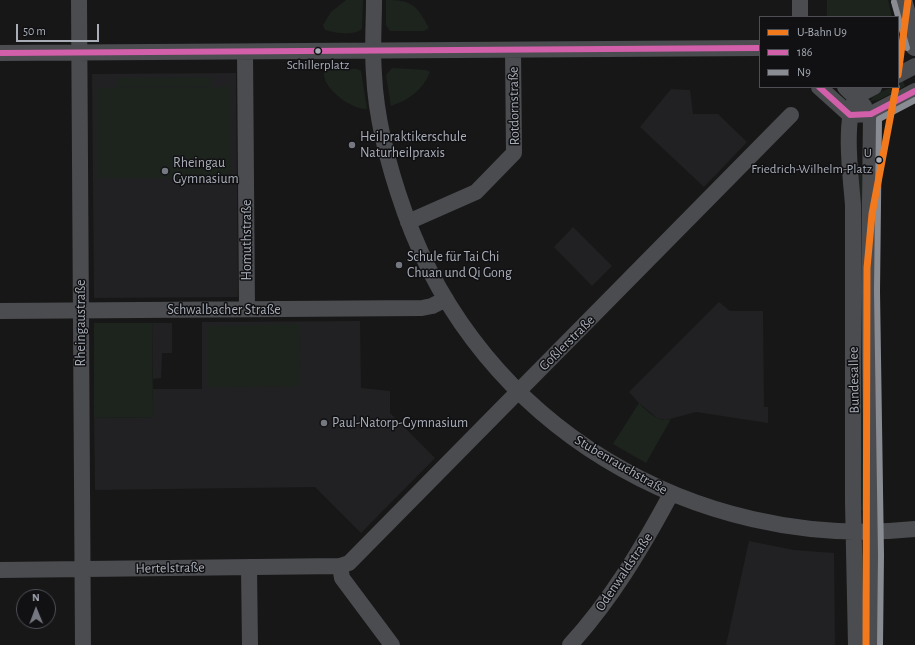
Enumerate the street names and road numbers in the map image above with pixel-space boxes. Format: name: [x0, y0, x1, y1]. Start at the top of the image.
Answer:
street label: Rotdornstraße: [505, 66, 523, 146]
street label: Homuthstraße: [239, 200, 255, 280]
street label: Rheingaustraße: [73, 280, 89, 366]
street label: Schwalbacher Straße: [167, 302, 281, 318]
street label: Goßlerstraße: [536, 312, 598, 374]
street label: Bundesallee: [845, 346, 863, 414]
street label: Stubenrauchstraße: [572, 432, 670, 498]
street label: Odenwaldstraße: [592, 530, 656, 614]
street label: Hertelstraße: [135, 559, 205, 577]

